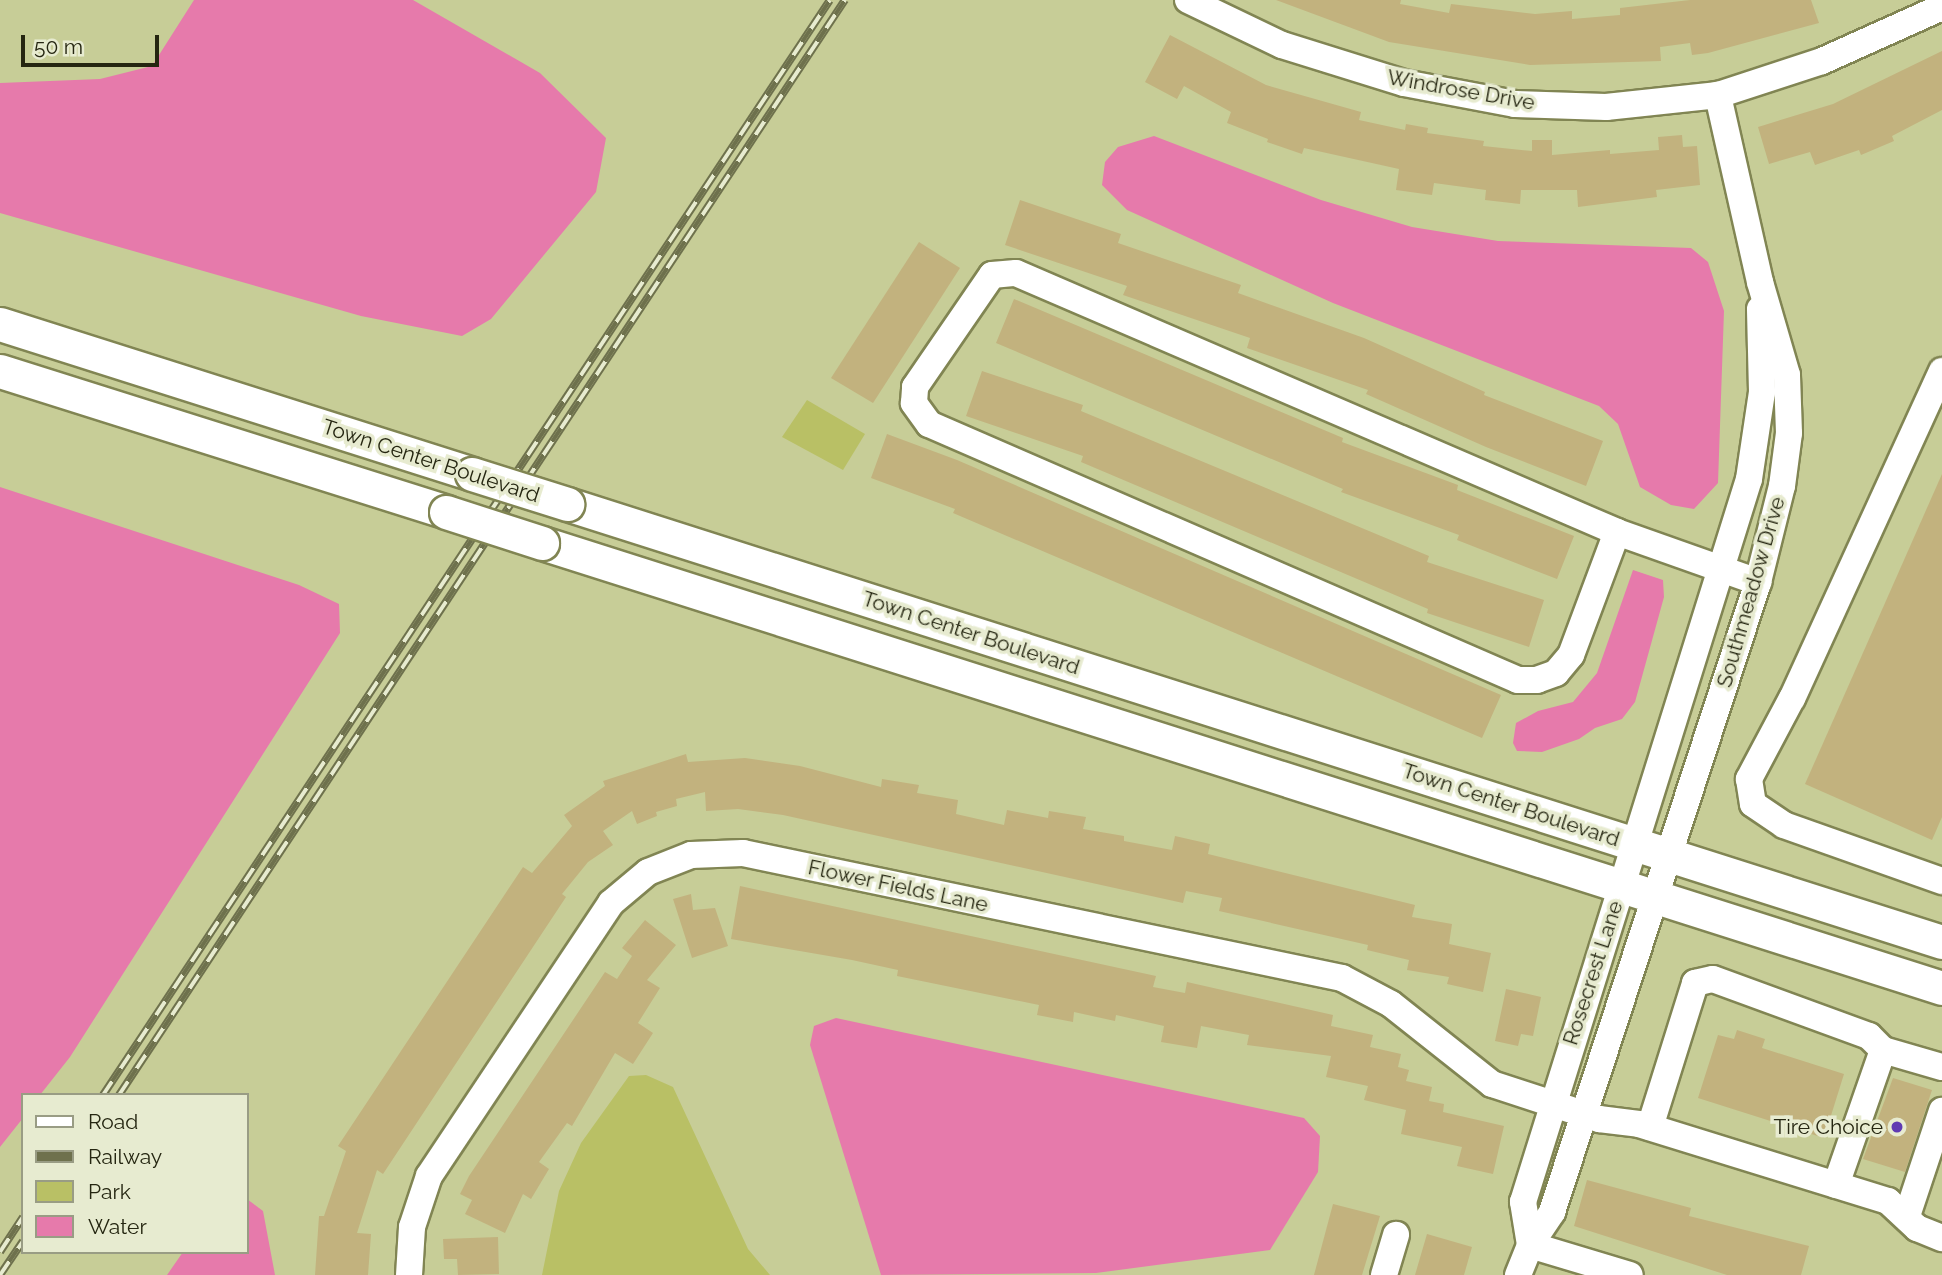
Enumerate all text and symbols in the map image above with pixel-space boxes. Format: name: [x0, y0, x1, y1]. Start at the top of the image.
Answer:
scale bar: [24, 21, 163, 65]
text: 50 m: [34, 34, 83, 59]
street label: Windrose Drive: [1385, 65, 1537, 115]
street label: Town Center Boulevard: [319, 414, 543, 508]
street label: Southmeadow Drive: [1712, 493, 1790, 691]
street label: Town Center Boulevard: [859, 586, 1083, 680]
street label: Town Center Boulevard: [1399, 758, 1623, 852]
street label: Flower Fields Lane: [806, 855, 990, 917]
street label: Rosecrest Lane: [1558, 898, 1628, 1048]
legend: [21, 1093, 248, 1254]
text: Road: [88, 1109, 138, 1134]
place label: Tire Choice: [1773, 1114, 1883, 1140]
marker: Tire Choice: [1889, 1119, 1905, 1135]
text: Railway: [88, 1144, 162, 1169]
text: Park: [88, 1179, 131, 1204]
text: Water: [88, 1214, 147, 1239]

